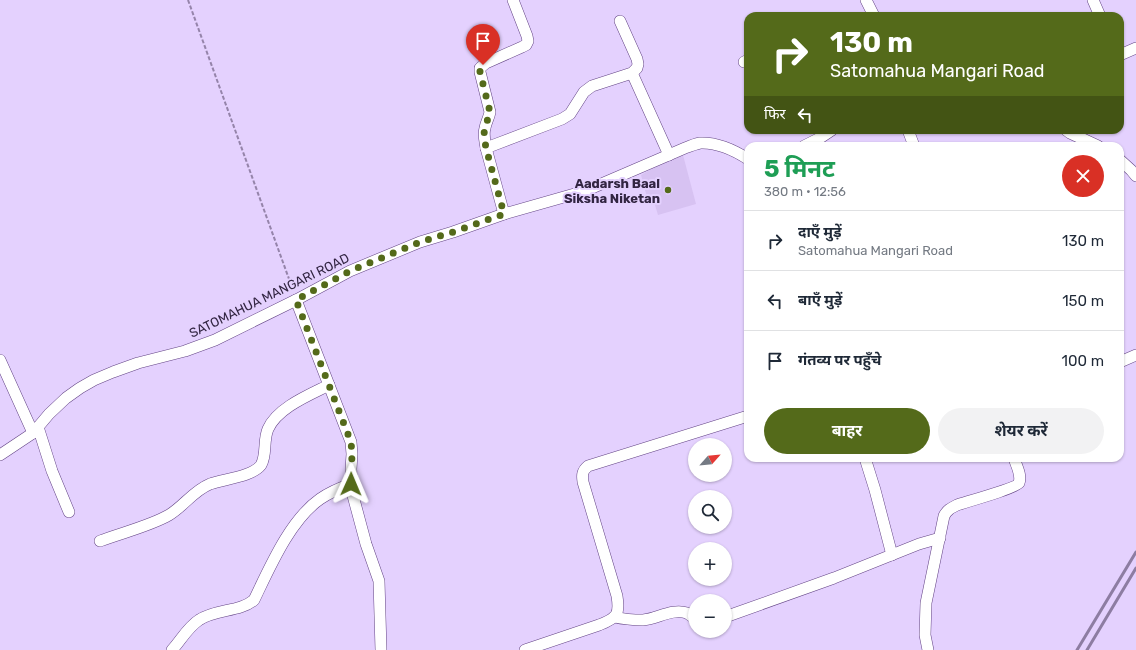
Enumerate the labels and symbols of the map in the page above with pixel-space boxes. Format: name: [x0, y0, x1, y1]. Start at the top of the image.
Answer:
pin: [466, 24, 500, 65]
place label: Aadarsh Baal Siksha Niketan: [564, 176, 660, 206]
marker: Aadarsh Baal Siksha Niketan: [663, 185, 673, 195]
street label: SATOMAHUA MANGARI ROAD: [187, 250, 352, 341]
north arrow: [688, 438, 732, 482]
position arrow: [330, 463, 372, 505]

